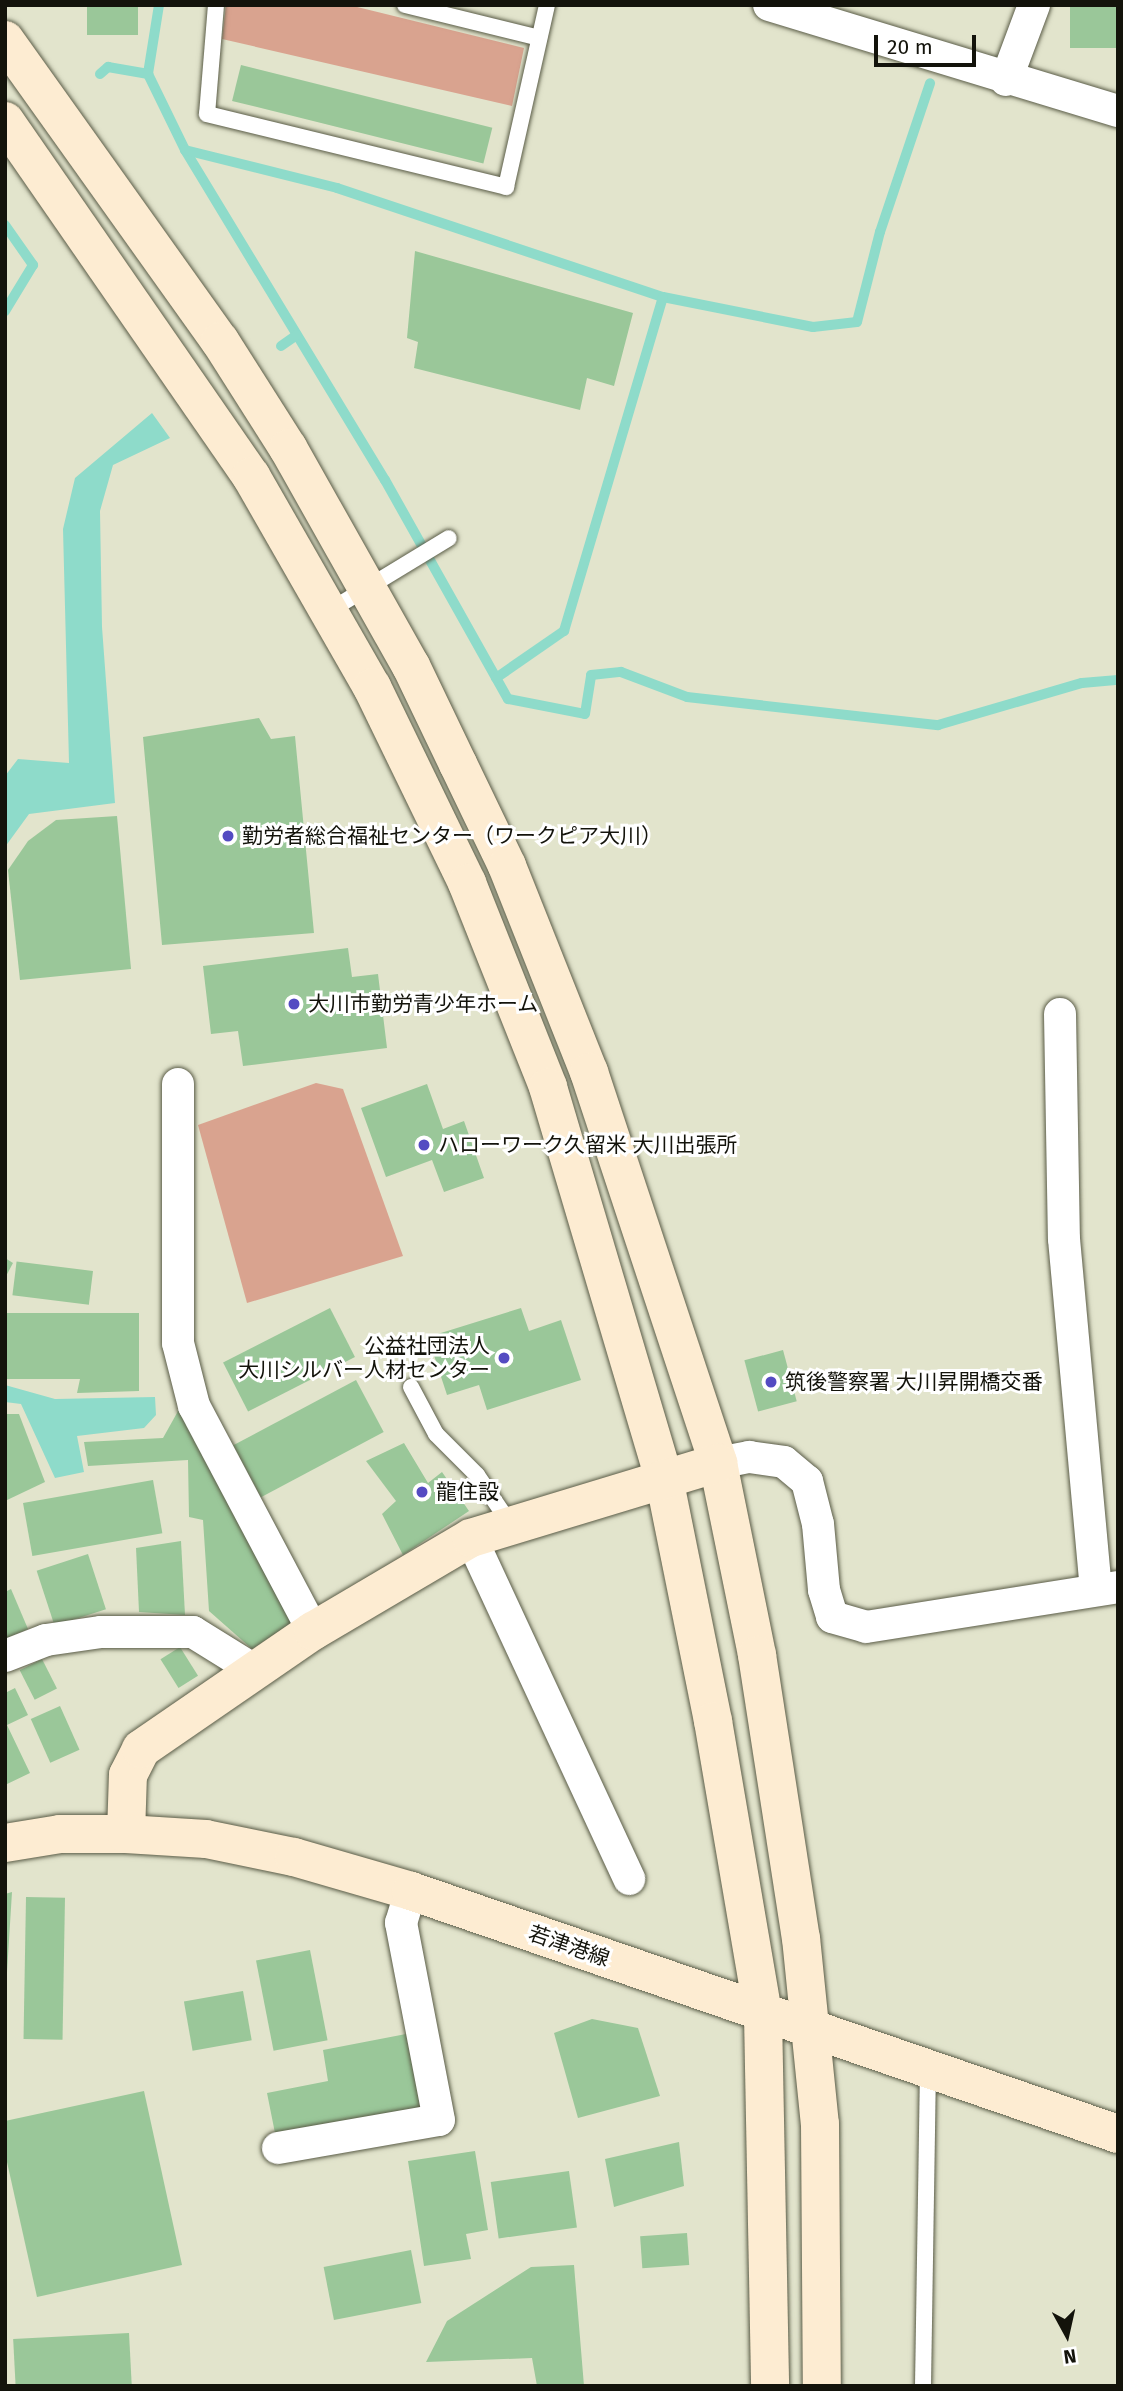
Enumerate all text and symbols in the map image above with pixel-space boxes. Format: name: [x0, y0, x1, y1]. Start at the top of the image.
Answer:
scale bar: [878, 21, 979, 65]
text: 20 m: [887, 34, 933, 60]
place label: 勤労者総合福祉センター（ワークピア大川）: [242, 823, 662, 849]
marker: 勤労者総合福祉センター（ワークピア大川）: [220, 828, 236, 844]
place label: 大川市勤労青少年ホーム: [308, 991, 539, 1017]
marker: 大川市勤労青少年ホーム: [286, 996, 302, 1012]
place label: ハローワーク久留米 大川出張所: [438, 1132, 738, 1158]
marker: ハローワーク久留米 大川出張所: [416, 1137, 432, 1153]
place label: 公益社団法人 大川シルバー人材センター: [238, 1333, 490, 1383]
marker: 公益社団法人 大川シルバー人材センター: [496, 1350, 512, 1366]
place label: 筑後警察署 大川昇開橋交番: [785, 1369, 1043, 1395]
marker: 筑後警察署 大川昇開橋交番: [763, 1374, 779, 1390]
place label: 龍住設: [436, 1479, 499, 1505]
marker: 龍住設: [414, 1484, 430, 1500]
street label: 若津港線: [525, 1920, 613, 1972]
north arrow: [1032, 2300, 1102, 2370]
text: N: [1062, 2344, 1078, 2369]

